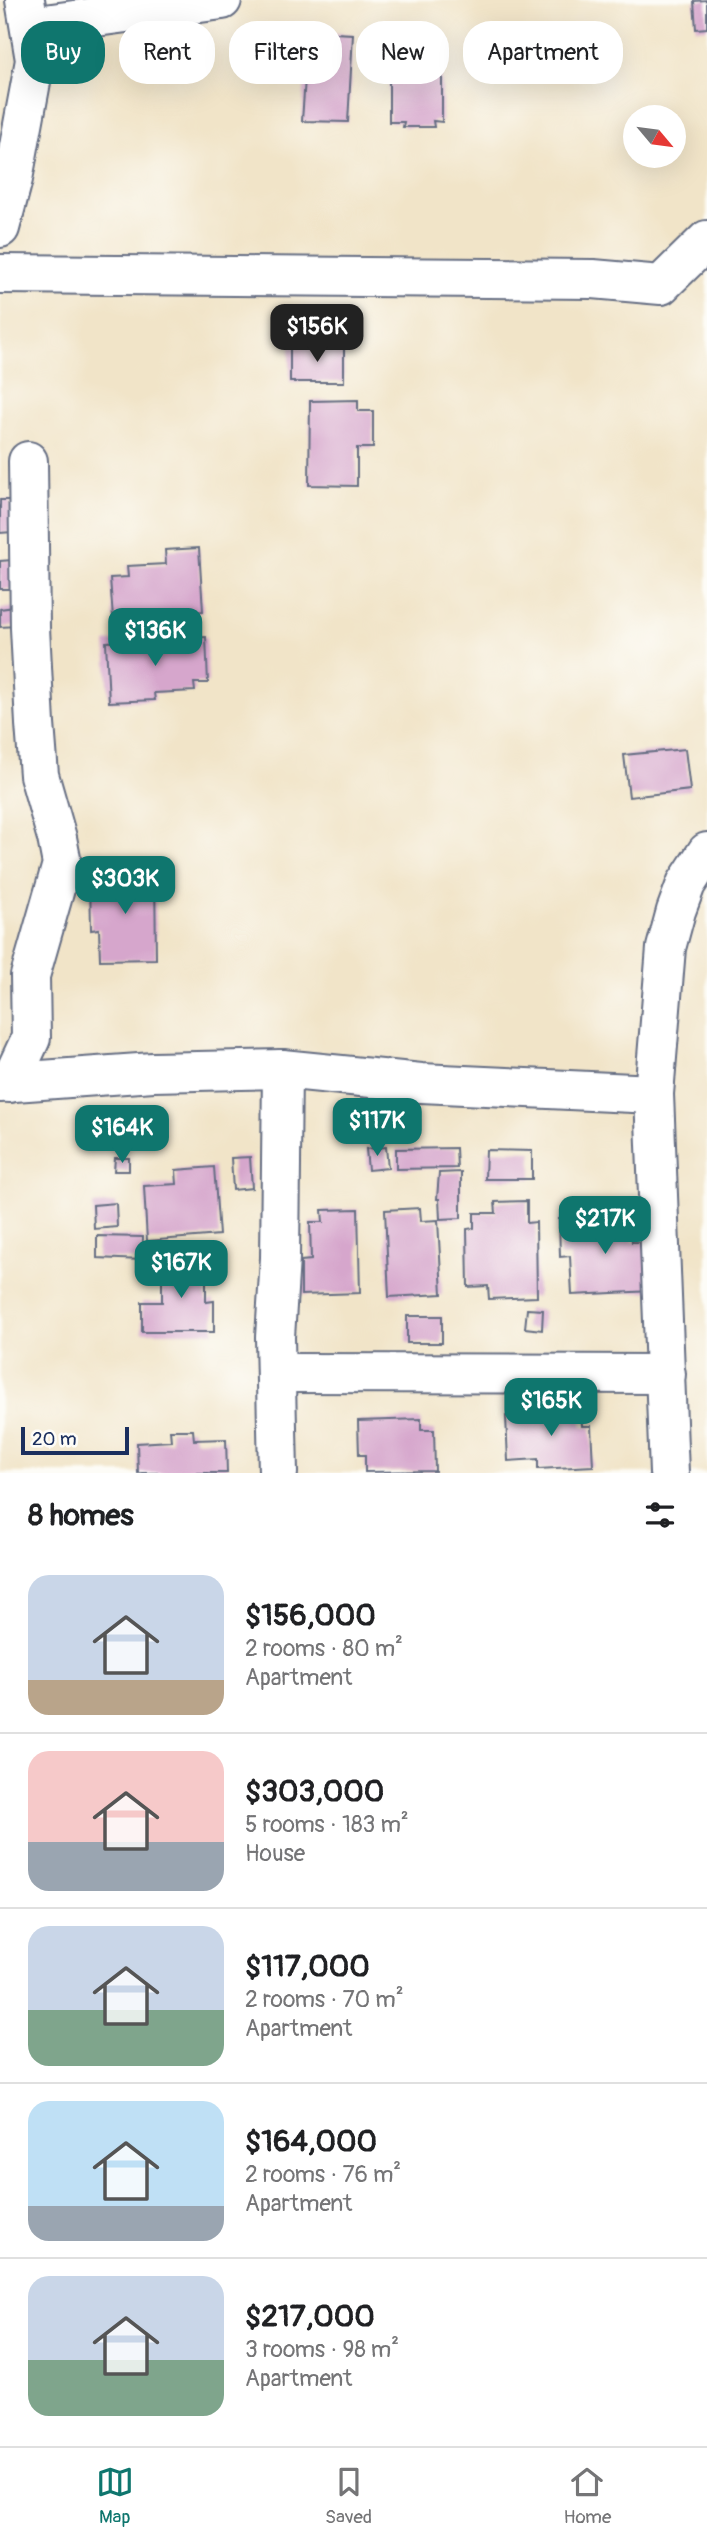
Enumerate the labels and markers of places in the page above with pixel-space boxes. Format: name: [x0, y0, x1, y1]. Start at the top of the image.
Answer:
pin: $156K: [268, 304, 366, 364]
pin: $136K: [106, 608, 204, 668]
pin: $303K: [76, 856, 174, 916]
pin: $117K: [328, 1098, 426, 1158]
pin: $164K: [73, 1106, 171, 1165]
pin: $217K: [556, 1196, 654, 1256]
pin: $167K: [132, 1240, 230, 1300]
pin: $165K: [502, 1378, 600, 1438]

